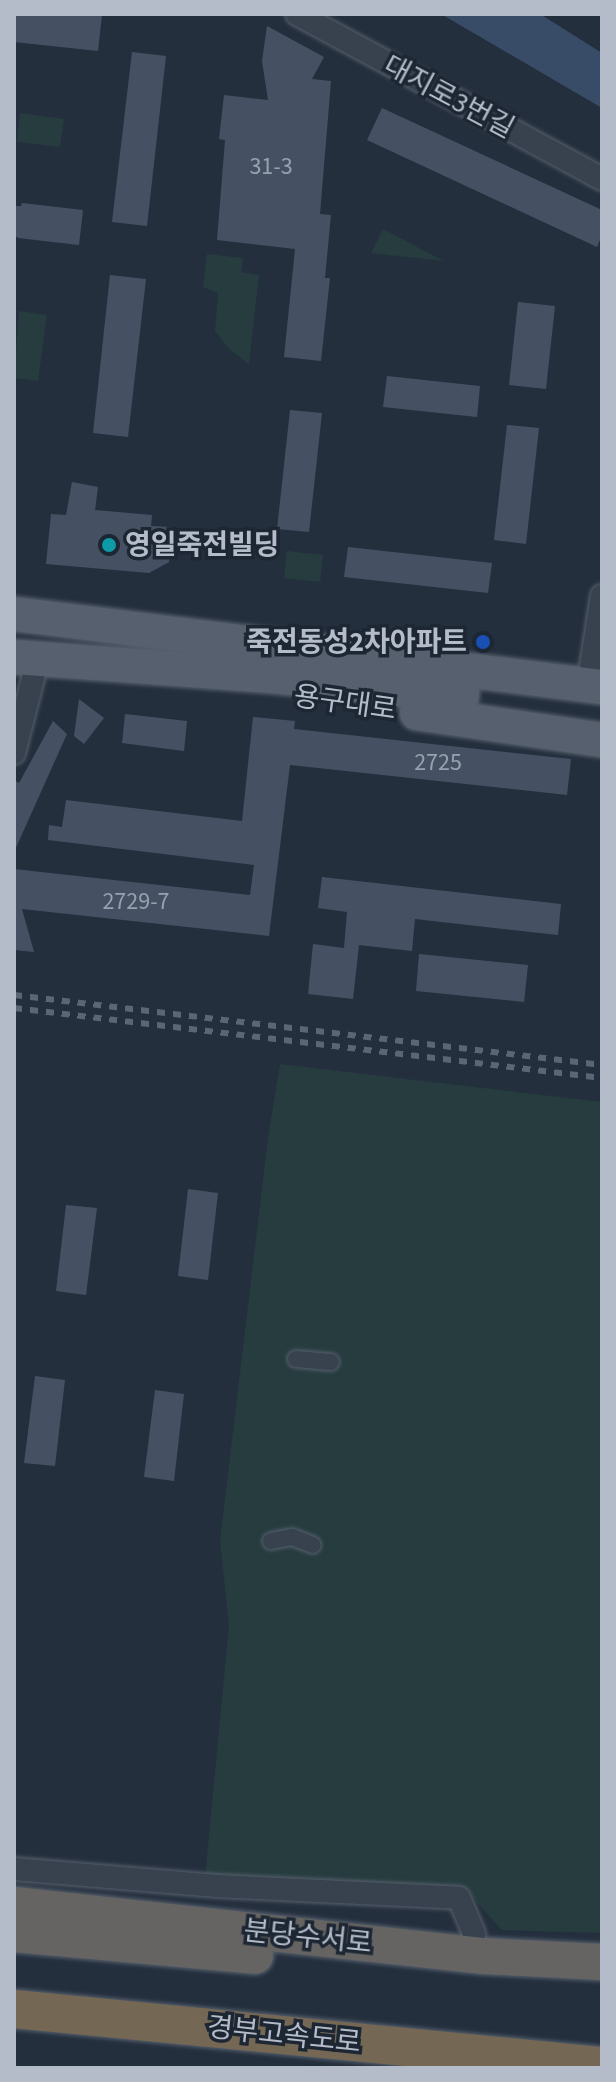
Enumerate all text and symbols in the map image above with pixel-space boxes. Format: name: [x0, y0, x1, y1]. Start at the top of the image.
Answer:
street label: 대지로3번길: [378, 49, 520, 145]
house number: 31-3: [249, 153, 293, 181]
place label: 영일죽전빌딩: [125, 528, 280, 562]
marker: 영일죽전빌딩: [100, 536, 118, 554]
place label: 죽전동성2차아파트: [246, 625, 467, 659]
marker: 죽전동성2차아파트: [474, 633, 492, 651]
street label: 용구대로: [292, 679, 398, 727]
house number: 2725: [414, 749, 462, 777]
house number: 2729-7: [102, 888, 170, 916]
street label: 분당수서로: [242, 1914, 374, 1960]
street label: 경부고속도로: [205, 2010, 363, 2060]

